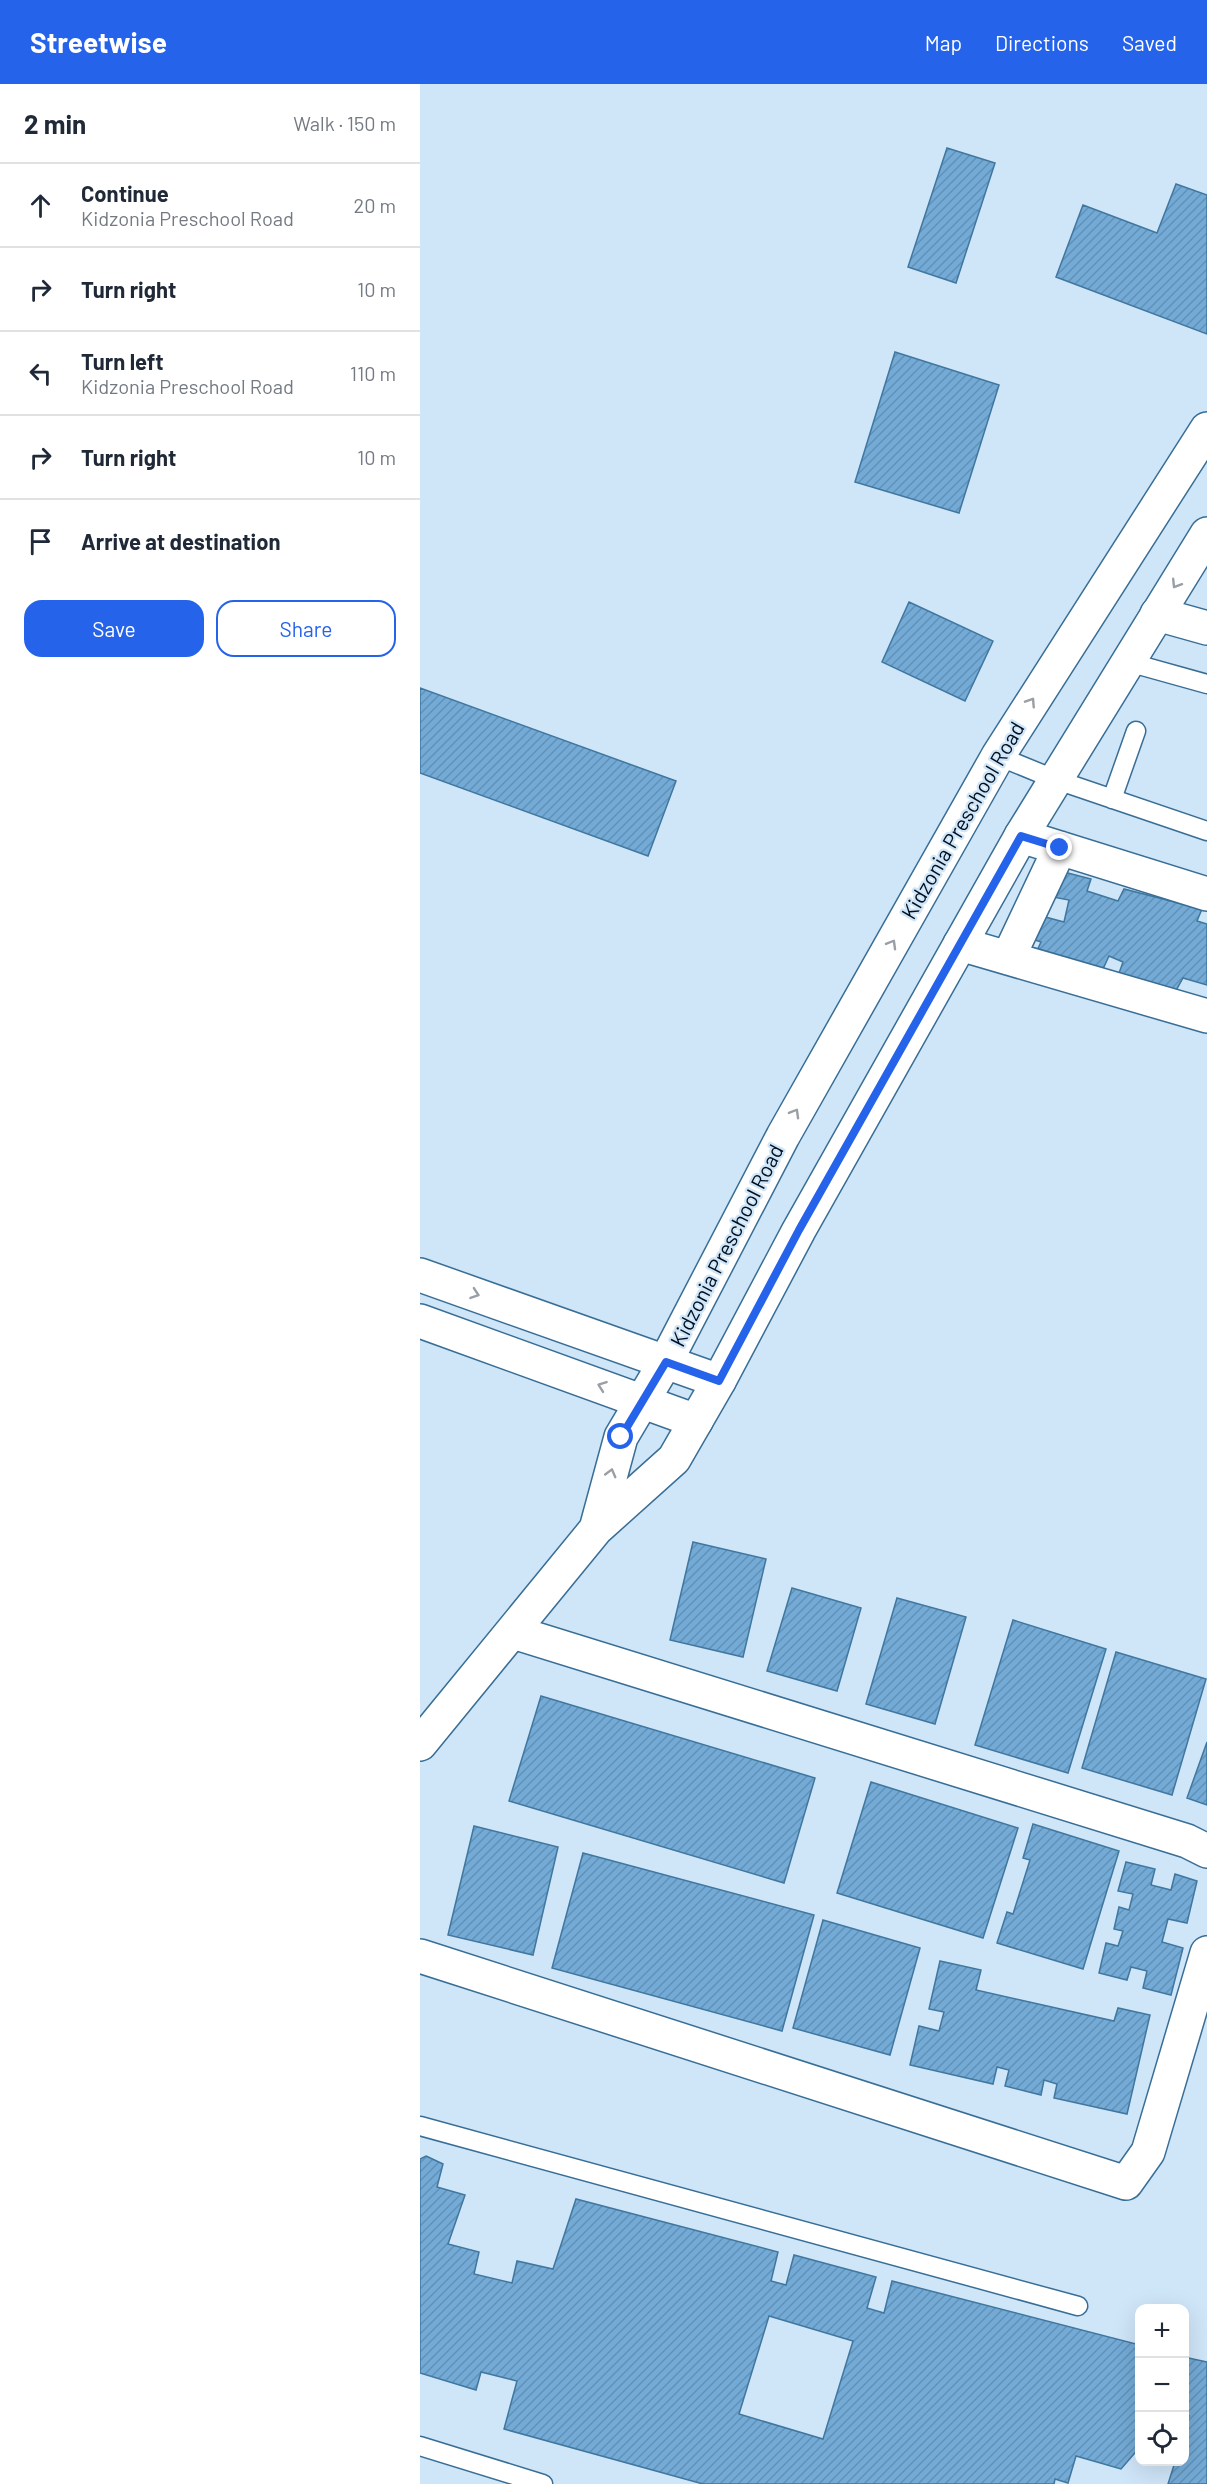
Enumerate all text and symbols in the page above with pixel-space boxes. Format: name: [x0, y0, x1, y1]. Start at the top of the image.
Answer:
text: Streetwise: [30, 25, 167, 59]
text: Map: [925, 30, 962, 55]
text: Directions: [995, 30, 1089, 55]
text: Saved: [1122, 30, 1177, 55]
text: 2 min: [24, 108, 86, 139]
text: Walk · 150 m: [293, 111, 396, 135]
text: Continue: [81, 180, 169, 206]
icon: ahead: [24, 189, 57, 222]
text: 20 m: [353, 193, 396, 217]
text: Kidzonia Preschool Road: [81, 206, 294, 230]
icon: right: [24, 273, 57, 306]
text: Turn right: [81, 276, 176, 302]
text: 10 m: [357, 277, 396, 301]
text: Turn left: [81, 348, 164, 374]
icon: left: [24, 357, 57, 390]
text: 110 m: [350, 361, 396, 385]
text: Kidzonia Preschool Road: [81, 374, 294, 398]
icon: right: [24, 441, 57, 474]
text: Turn right: [81, 444, 176, 470]
text: 10 m: [357, 445, 396, 469]
icon: arrive: [24, 525, 57, 558]
text: Arrive at destination: [81, 528, 280, 554]
one-way arrow: [1172, 577, 1183, 588]
button: Save: [24, 600, 204, 657]
button: Share: [216, 600, 396, 657]
one-way arrow: [1024, 698, 1035, 709]
street label: Kidzonia Preschool Road: [895, 717, 1029, 923]
route end: [1046, 834, 1072, 860]
one-way arrow: [884, 939, 896, 950]
one-way arrow: [788, 1109, 800, 1119]
street label: Kidzonia Preschool Road: [664, 1140, 788, 1350]
one-way arrow: [469, 1287, 480, 1300]
one-way arrow: [597, 1381, 608, 1394]
route start: [607, 1423, 633, 1449]
one-way arrow: [604, 1468, 617, 1478]
map controls: [1135, 2304, 1189, 2466]
button: +: [1135, 2304, 1189, 2358]
button: −: [1135, 2358, 1189, 2412]
button: locate: [1135, 2412, 1189, 2466]

